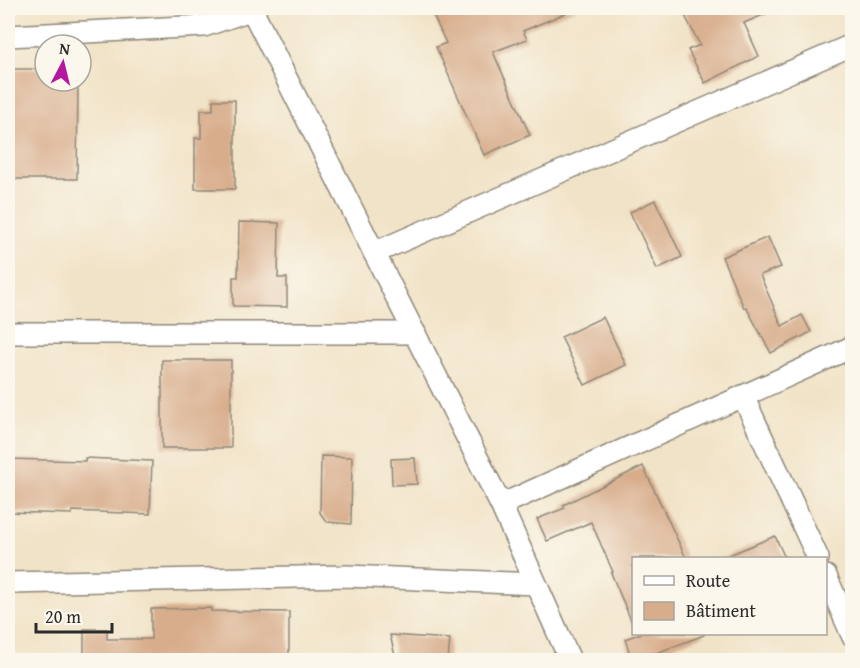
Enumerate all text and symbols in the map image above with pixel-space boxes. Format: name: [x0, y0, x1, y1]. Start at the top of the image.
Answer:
north arrow: [33, 33, 93, 93]
text: N: [58, 36, 72, 61]
legend: [632, 557, 827, 635]
text: Route: [686, 567, 730, 594]
scale bar: [36, 596, 112, 634]
text: Bâtiment: [686, 597, 756, 624]
text: 20 m: [45, 603, 81, 630]

